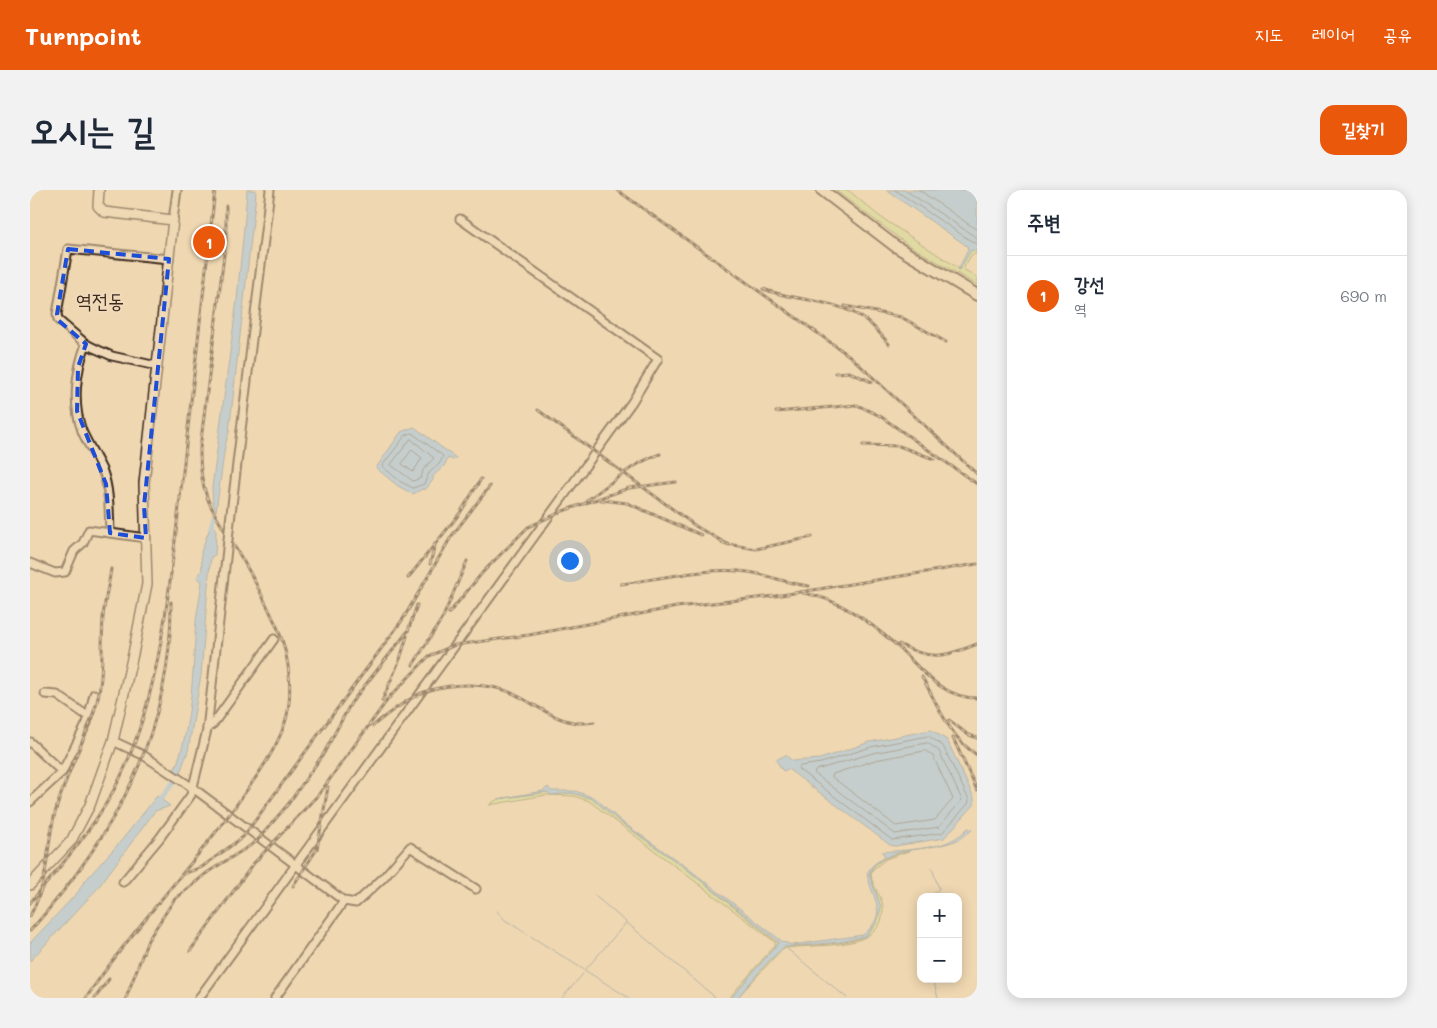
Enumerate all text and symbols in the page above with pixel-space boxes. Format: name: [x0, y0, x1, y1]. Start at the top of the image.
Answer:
text: Turnpoint: [25, 20, 141, 51]
text: 지도: [1255, 22, 1284, 46]
text: 레이어: [1312, 22, 1355, 46]
text: 공유: [1383, 22, 1412, 46]
button: 길찾기: [1320, 105, 1407, 155]
text: 오시는 길: [30, 106, 155, 152]
text: 주변: [1027, 208, 1061, 235]
pin: 1: [193, 223, 225, 261]
text: 강선: [1074, 271, 1105, 296]
text: 1: [1039, 285, 1047, 306]
text: 690 m: [1340, 285, 1387, 306]
district label: 역전동: [76, 287, 124, 313]
text: 역: [1074, 298, 1087, 319]
your location: [557, 548, 583, 574]
map controls: [917, 893, 962, 983]
button: +: [917, 893, 962, 938]
button: −: [917, 938, 962, 983]

